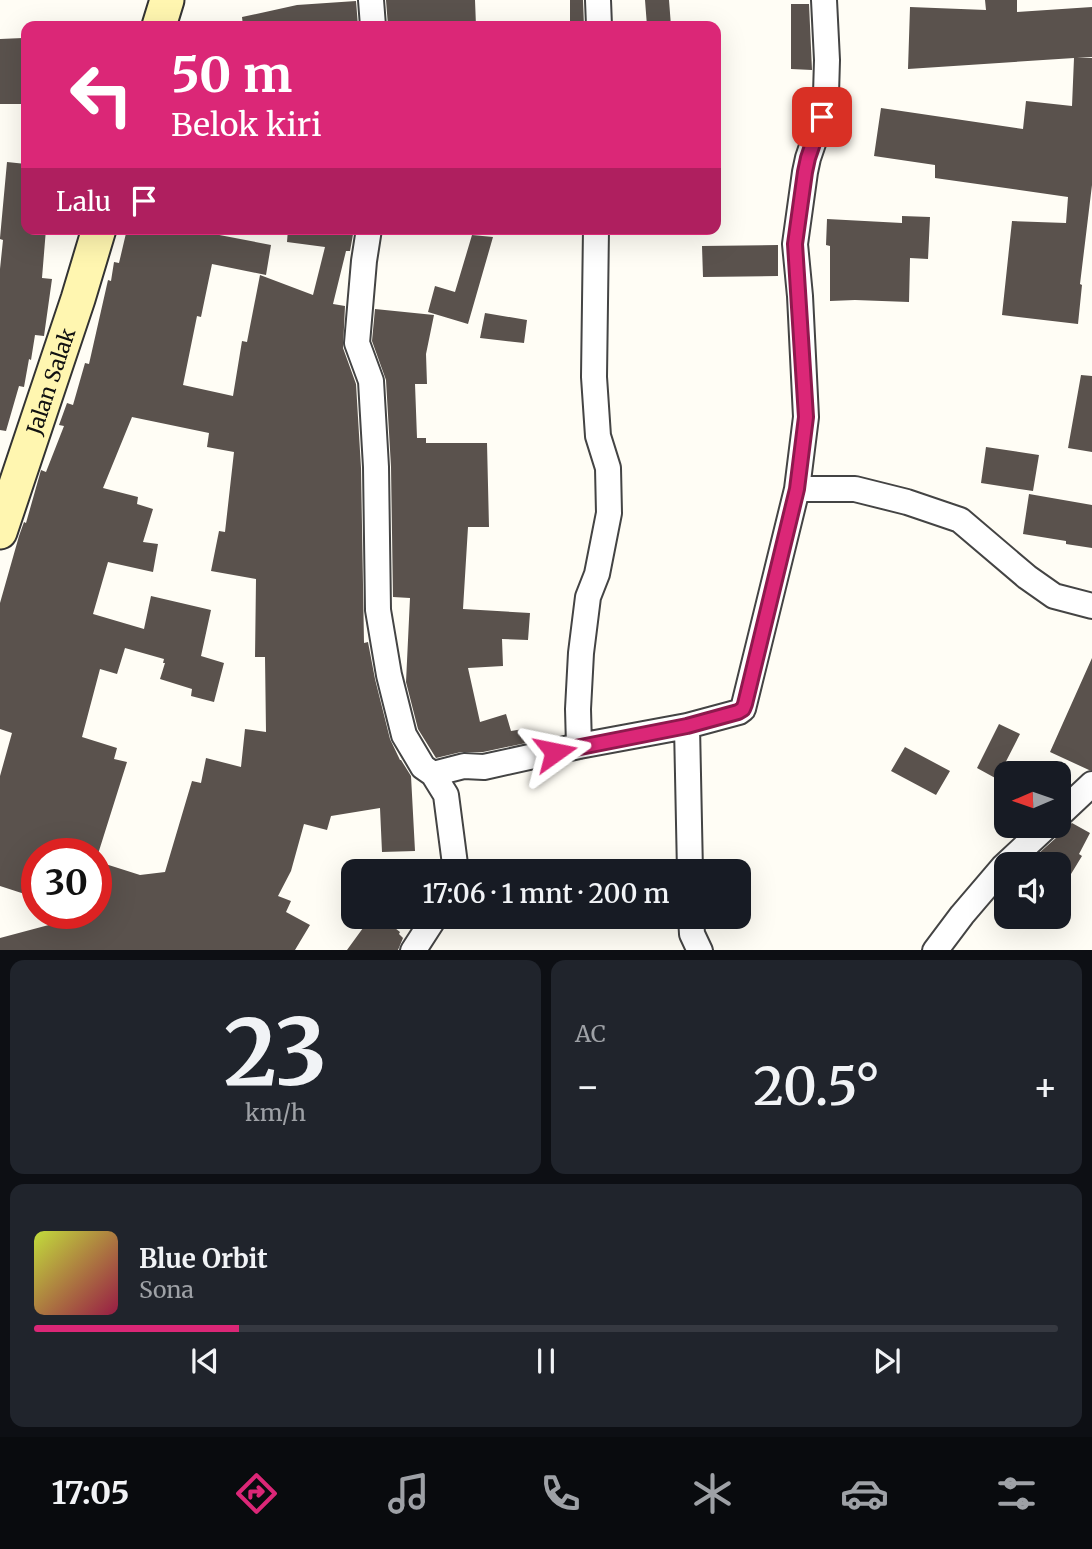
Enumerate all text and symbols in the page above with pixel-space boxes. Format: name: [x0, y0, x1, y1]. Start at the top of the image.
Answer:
text: 50 m: [171, 44, 292, 105]
icon: left: [56, 49, 147, 140]
pin: [792, 87, 852, 147]
icon: arrive: [803, 98, 841, 136]
text: Belok kiri: [171, 105, 322, 145]
icon: arrive: [125, 182, 163, 220]
text: Lalu: [56, 185, 111, 218]
street label: Jalan Salak: [20, 324, 81, 439]
position arrow: [518, 715, 592, 789]
north arrow: [994, 761, 1071, 838]
map controls: [994, 761, 1071, 929]
speed limit sign: 30: [21, 838, 112, 929]
button: sound: [994, 852, 1071, 929]
text: 17:06 · 1 mnt · 200 m: [422, 877, 670, 910]
text: 23: [224, 995, 327, 1110]
text: AC: [575, 1019, 606, 1048]
text: 20.5°: [753, 1054, 880, 1119]
text: −: [575, 1063, 600, 1110]
text: +: [1033, 1063, 1058, 1110]
text: km/h: [245, 1098, 306, 1127]
text: Blue Orbit: [139, 1242, 268, 1275]
text: Sona: [139, 1275, 194, 1304]
icon: previous: [186, 1342, 224, 1380]
icon: pause: [527, 1342, 565, 1380]
icon: next: [868, 1342, 906, 1380]
icon: directions: [232, 1469, 281, 1518]
icon: music: [384, 1469, 433, 1518]
icon: phone: [536, 1469, 585, 1518]
icon: climate: [688, 1469, 737, 1518]
icon: car: [840, 1469, 889, 1518]
icon: filters: [992, 1469, 1041, 1518]
text: 17:05: [51, 1473, 129, 1513]

